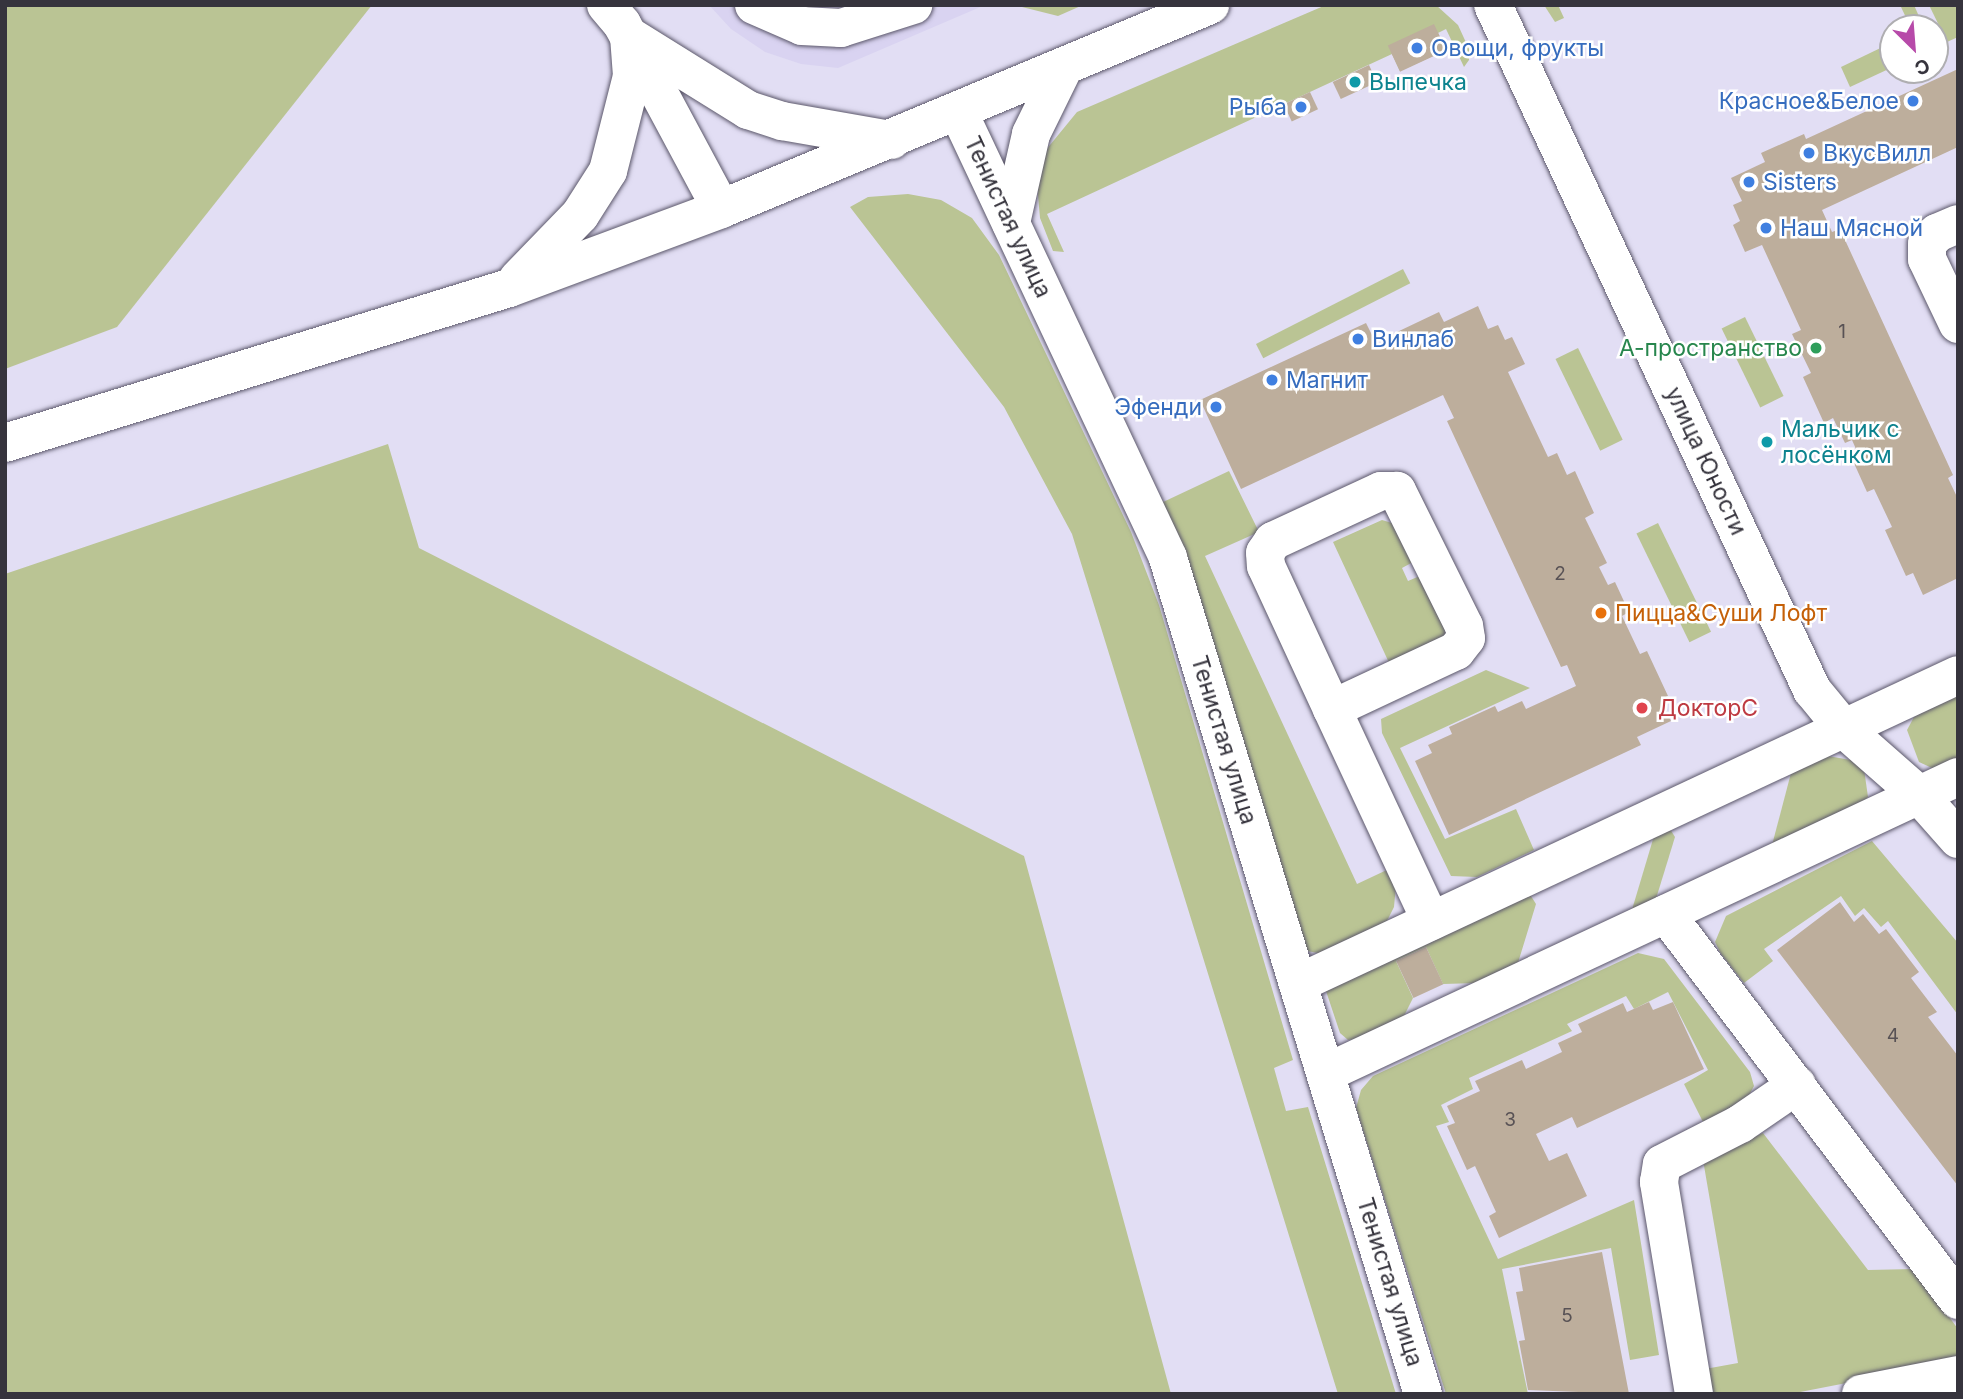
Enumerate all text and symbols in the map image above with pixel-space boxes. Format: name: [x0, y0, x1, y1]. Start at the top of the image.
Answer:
north arrow: [1879, 14, 1949, 84]
place label: Овощи, фрукты: [1431, 34, 1604, 62]
marker: Овощи, фрукты: [1409, 40, 1425, 56]
text: С: [1911, 53, 1933, 80]
place label: Выпечка: [1369, 68, 1467, 96]
marker: Выпечка: [1347, 74, 1363, 90]
place label: Красное&Белое: [1719, 87, 1899, 115]
place label: Рыба: [1229, 93, 1287, 121]
marker: Красное&Белое: [1905, 93, 1921, 109]
marker: Рыба: [1293, 99, 1309, 115]
street label: Тенистая улица: [959, 132, 1057, 302]
place label: ВкусВилл: [1823, 139, 1931, 167]
marker: ВкусВилл: [1801, 145, 1817, 161]
place label: Sisters: [1763, 168, 1837, 196]
marker: Sisters: [1741, 174, 1757, 190]
place label: Наш Мясной: [1780, 214, 1923, 242]
marker: Наш Мясной: [1758, 220, 1774, 236]
house number: 1: [1838, 321, 1846, 343]
place label: Винлаб: [1372, 325, 1454, 353]
marker: Винлаб: [1350, 331, 1366, 347]
place label: А-пространство: [1619, 334, 1802, 362]
marker: А-пространство: [1808, 340, 1824, 356]
place label: Магнит: [1286, 366, 1368, 394]
marker: Магнит: [1264, 372, 1280, 388]
street label: улица Юности: [1660, 382, 1752, 540]
place label: Эфенди: [1114, 393, 1202, 421]
marker: Эфенди: [1208, 399, 1224, 415]
place label: Мальчик с лосёнком: [1781, 415, 1900, 469]
marker: Мальчик с лосёнком: [1759, 434, 1775, 450]
house number: 2: [1554, 563, 1566, 585]
place label: Пицца&Суши Лофт: [1615, 599, 1827, 627]
marker: Пицца&Суши Лофт: [1593, 605, 1609, 621]
street label: Тенистая улица: [1185, 652, 1263, 828]
place label: ДокторС: [1658, 694, 1758, 722]
marker: ДокторС: [1632, 698, 1652, 718]
house number: 4: [1887, 1025, 1899, 1047]
house number: 3: [1504, 1109, 1516, 1131]
street label: Тенистая улица: [1351, 1194, 1429, 1370]
house number: 5: [1561, 1305, 1573, 1327]

